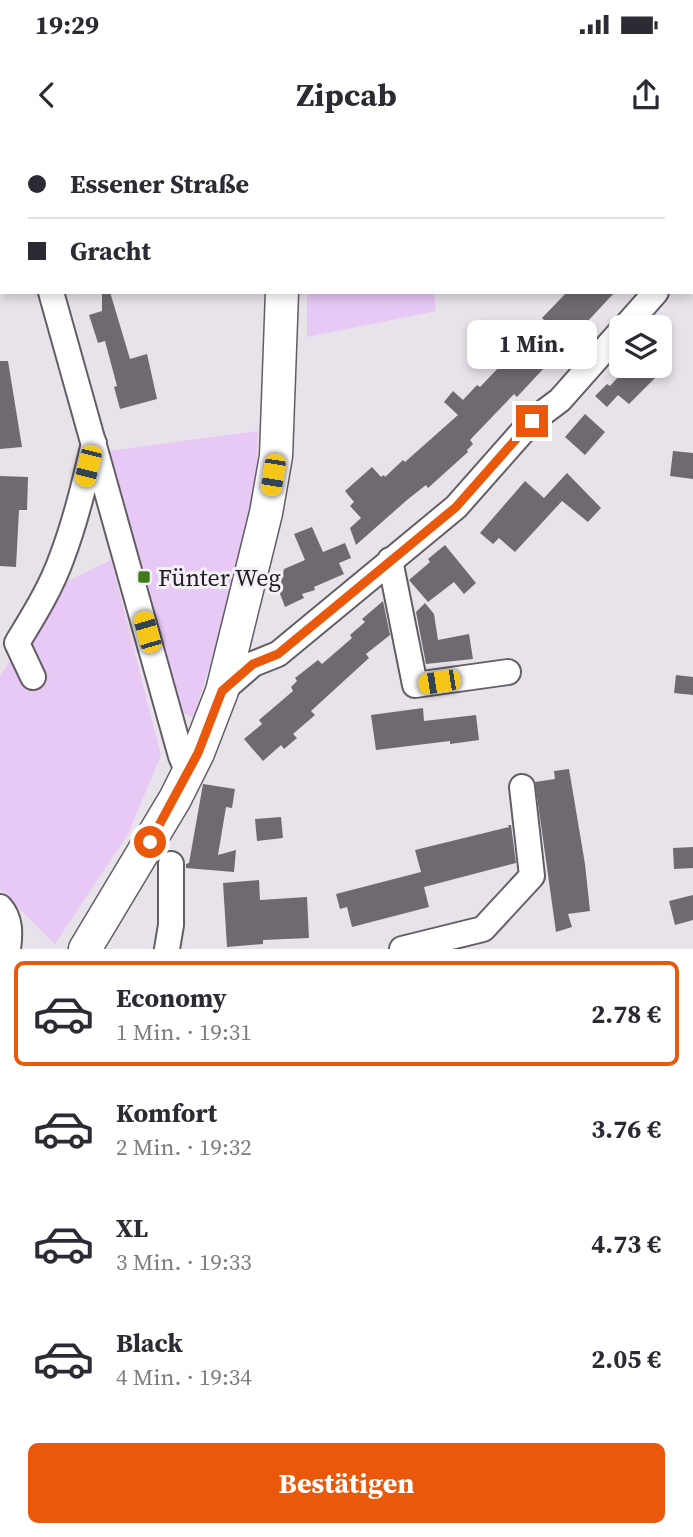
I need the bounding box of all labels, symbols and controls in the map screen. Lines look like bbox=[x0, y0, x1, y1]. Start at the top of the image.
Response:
text: 19:29 bbox=[35, 7, 99, 43]
text: Zipcab bbox=[296, 73, 397, 117]
icon: back bbox=[28, 76, 66, 114]
icon: share bbox=[627, 76, 665, 114]
text: Essener Straße bbox=[70, 166, 249, 202]
text: Gracht bbox=[70, 233, 151, 269]
map controls bbox=[609, 315, 672, 378]
button: layers bbox=[609, 315, 672, 378]
callout: 1 Min. bbox=[467, 320, 597, 369]
text: 1 Min. bbox=[499, 328, 565, 360]
route end bbox=[516, 405, 548, 437]
car bbox=[73, 443, 104, 489]
car bbox=[260, 453, 287, 497]
place label: Fünter Weg bbox=[158, 561, 281, 594]
marker: Fünter Weg bbox=[136, 569, 152, 585]
car bbox=[132, 609, 163, 655]
car bbox=[417, 668, 462, 696]
route start bbox=[134, 826, 166, 858]
text: Economy bbox=[116, 980, 227, 1016]
icon: car bbox=[32, 982, 95, 1045]
text: 2.78 € bbox=[591, 996, 661, 1032]
text: 1 Min. · 19:31 bbox=[116, 1016, 252, 1048]
text: Komfort bbox=[116, 1095, 217, 1131]
icon: car bbox=[32, 1097, 95, 1160]
text: 3.76 € bbox=[591, 1111, 661, 1147]
text: 2 Min. · 19:32 bbox=[116, 1131, 252, 1163]
text: XL bbox=[116, 1210, 148, 1246]
icon: car bbox=[32, 1212, 95, 1275]
text: 4.73 € bbox=[591, 1226, 661, 1262]
text: 3 Min. · 19:33 bbox=[116, 1246, 252, 1278]
text: Black bbox=[116, 1325, 183, 1361]
icon: car bbox=[32, 1327, 95, 1390]
text: 2.05 € bbox=[591, 1341, 661, 1377]
text: 4 Min. · 19:34 bbox=[116, 1361, 252, 1393]
button: Bestätigen bbox=[28, 1443, 665, 1523]

